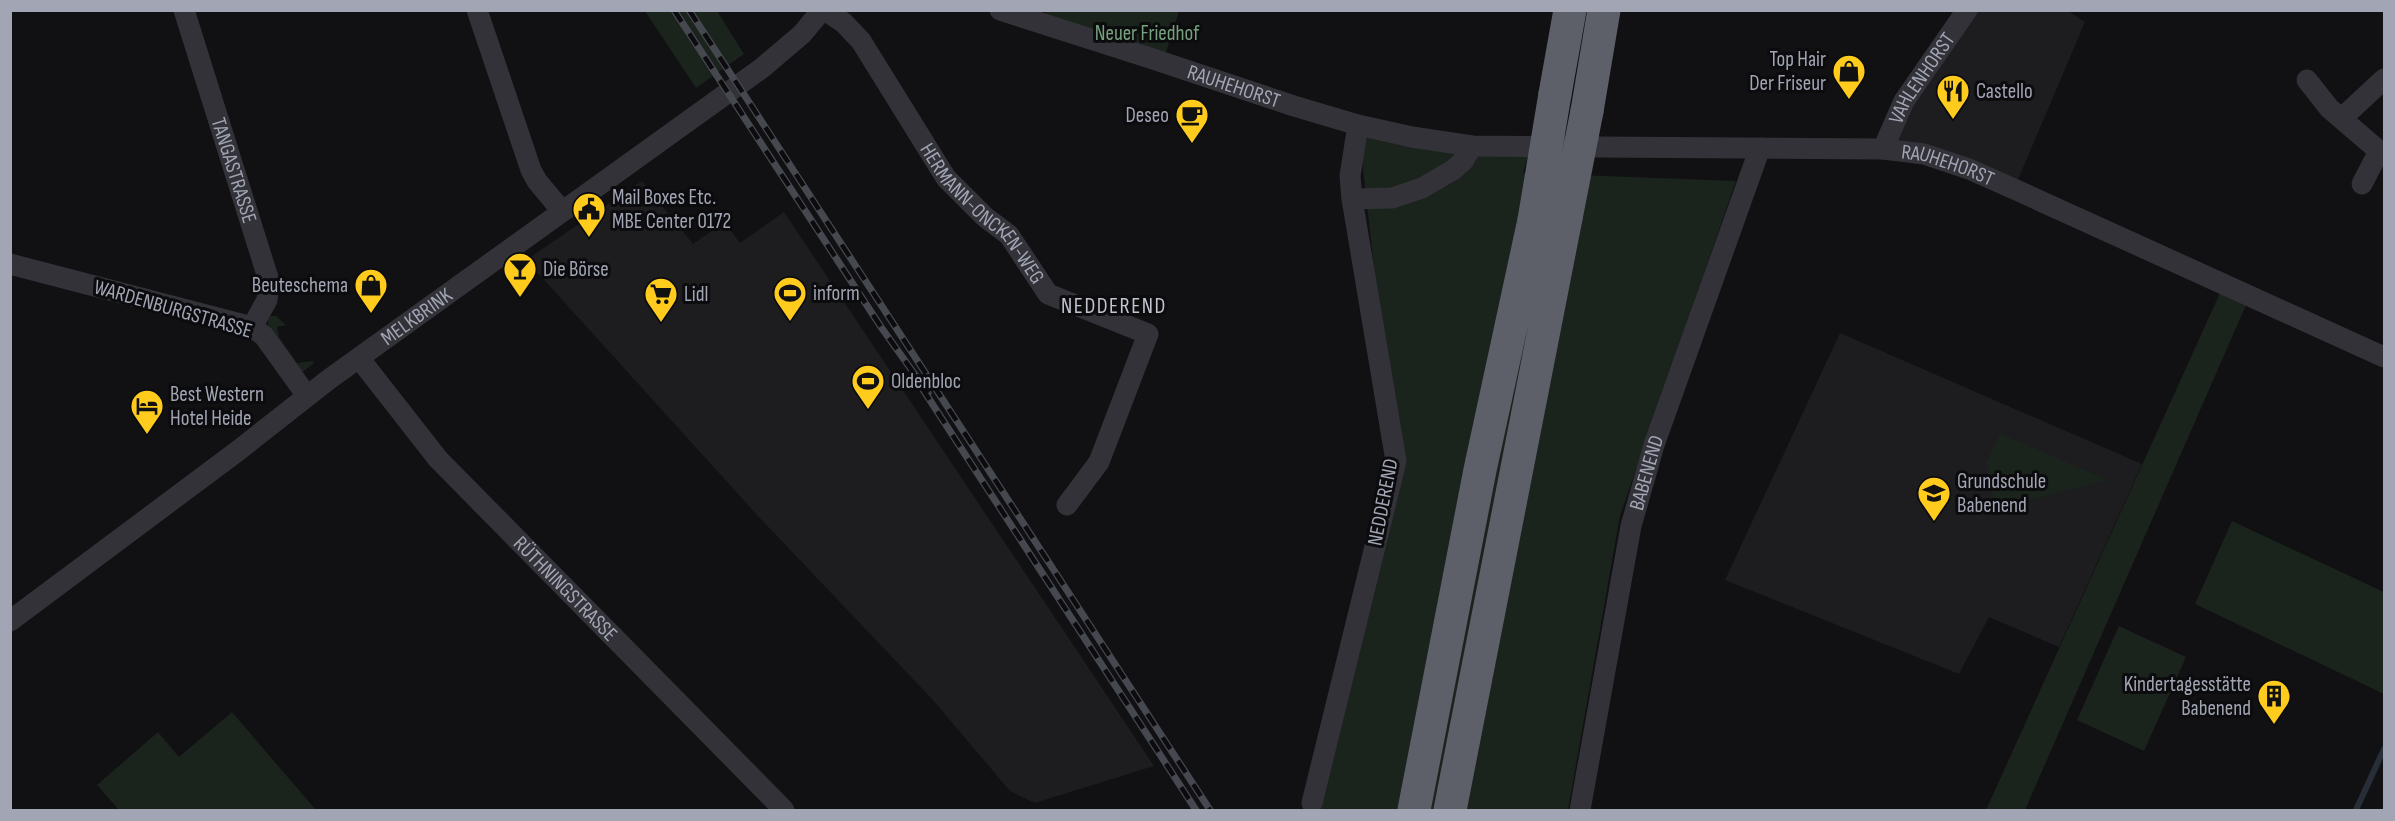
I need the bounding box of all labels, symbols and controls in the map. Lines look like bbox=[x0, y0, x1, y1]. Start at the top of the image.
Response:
park label: Neuer Friedhof bbox=[1095, 21, 1200, 46]
street label: VAHLENHORST bbox=[1883, 27, 1960, 127]
place label: Top Hair Der Friseur bbox=[1749, 47, 1826, 96]
shop icon: Top Hair Der Friseur bbox=[1831, 53, 1867, 100]
street label: RAUHEHORST bbox=[1184, 59, 1284, 113]
restaurant icon: Castello bbox=[1935, 73, 1971, 120]
place label: Castello bbox=[1976, 79, 2033, 104]
cafe icon: Deseo bbox=[1174, 97, 1210, 144]
place label: Deseo bbox=[1126, 103, 1169, 128]
street label: TANGASTRASSE bbox=[206, 114, 263, 226]
street label: HERMANN-ONCKEN-WEG bbox=[915, 138, 1050, 288]
street label: RAUHEHORST bbox=[1900, 139, 1999, 191]
place label: Mail Boxes Etc. MBE Center 0172 bbox=[612, 185, 731, 234]
public building icon: Mail Boxes Etc. MBE Center 0172 bbox=[571, 191, 607, 238]
bar icon: Die Börse bbox=[502, 251, 538, 298]
place label: Die Börse bbox=[543, 257, 609, 282]
shop icon: Beuteschema bbox=[353, 267, 389, 314]
place label: Beuteschema bbox=[252, 273, 348, 298]
street label: WARDENBURGSTRASSE bbox=[91, 274, 255, 344]
sports icon: inform bbox=[772, 275, 808, 322]
supermarket icon: Lidl bbox=[643, 276, 679, 323]
place label: inform bbox=[813, 281, 860, 306]
street label: MELKBRINK bbox=[376, 282, 457, 350]
place label: Lidl bbox=[684, 282, 708, 307]
district label: NEDDEREND bbox=[1061, 293, 1167, 320]
sports icon: Oldenbloc bbox=[850, 363, 886, 410]
place label: Oldenbloc bbox=[891, 369, 961, 394]
place label: Best Western Hotel Heide bbox=[170, 382, 264, 431]
hotel icon: Best Western Hotel Heide bbox=[129, 388, 165, 435]
street label: BABENEND bbox=[1624, 432, 1669, 513]
street label: NEDDEREND bbox=[1362, 456, 1404, 548]
place label: Grundschule Babenend bbox=[1957, 469, 2046, 518]
school or university icon: Grundschule Babenend bbox=[1916, 475, 1952, 522]
street label: RÜTHNINGSTRASSE bbox=[508, 531, 623, 646]
place label: Kindertagesstätte Babenend bbox=[2124, 672, 2251, 721]
building icon: Kindertagesstätte Babenend bbox=[2256, 678, 2292, 725]

